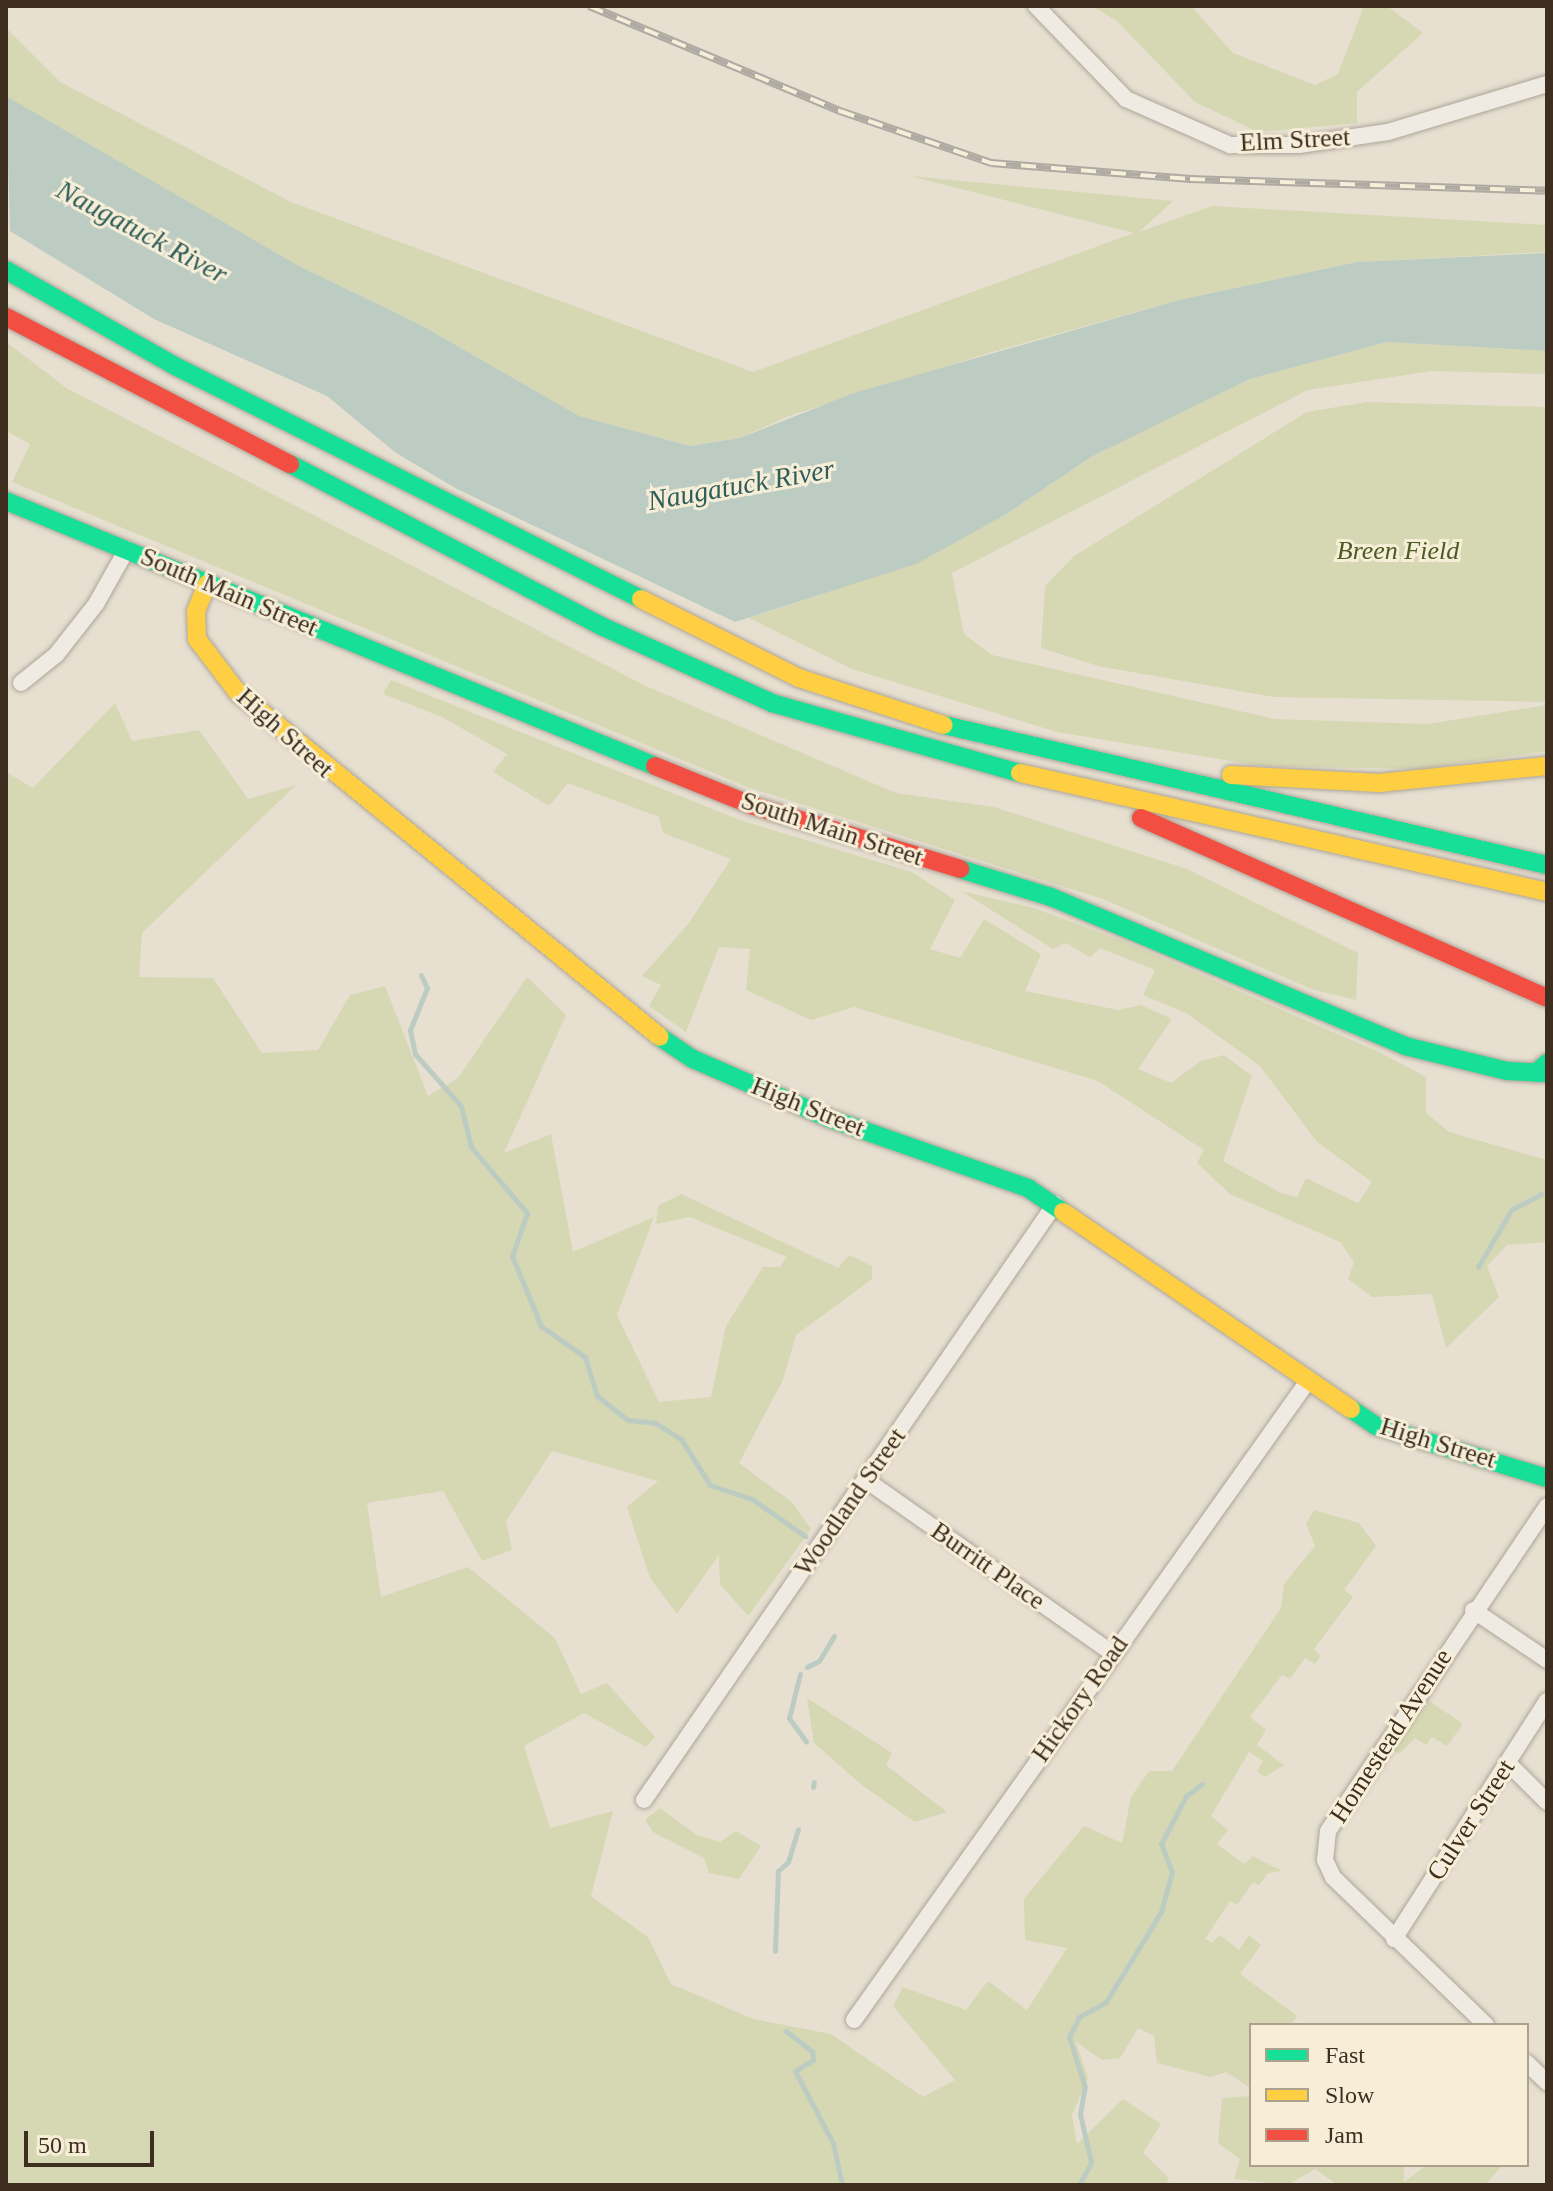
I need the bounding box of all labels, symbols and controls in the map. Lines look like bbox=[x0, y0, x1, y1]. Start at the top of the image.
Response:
street label: Elm Street bbox=[1239, 122, 1351, 158]
water label: Naugatuck River bbox=[51, 173, 233, 291]
water label: Naugatuck River bbox=[645, 452, 837, 518]
park label: Breen Field bbox=[1337, 535, 1459, 567]
street label: South Main Street bbox=[136, 541, 322, 643]
street label: High Street bbox=[230, 682, 340, 784]
street label: South Main Street bbox=[737, 785, 927, 873]
street label: High Street bbox=[747, 1070, 869, 1144]
street label: High Street bbox=[1376, 1411, 1500, 1475]
street label: Woodland Street bbox=[788, 1422, 912, 1582]
street label: Burritt Place bbox=[925, 1515, 1051, 1617]
street label: Hickory Road bbox=[1025, 1630, 1135, 1768]
street label: Homestead Avenue bbox=[1323, 1643, 1459, 1829]
street label: Culver Street bbox=[1420, 1754, 1522, 1886]
legend bbox=[1249, 2023, 1529, 2167]
text: Fast bbox=[1325, 2042, 1365, 2068]
text: Slow bbox=[1325, 2082, 1374, 2108]
scale bar bbox=[28, 2115, 158, 2165]
text: Jam bbox=[1325, 2122, 1364, 2148]
text: 50 m bbox=[38, 2132, 87, 2158]

